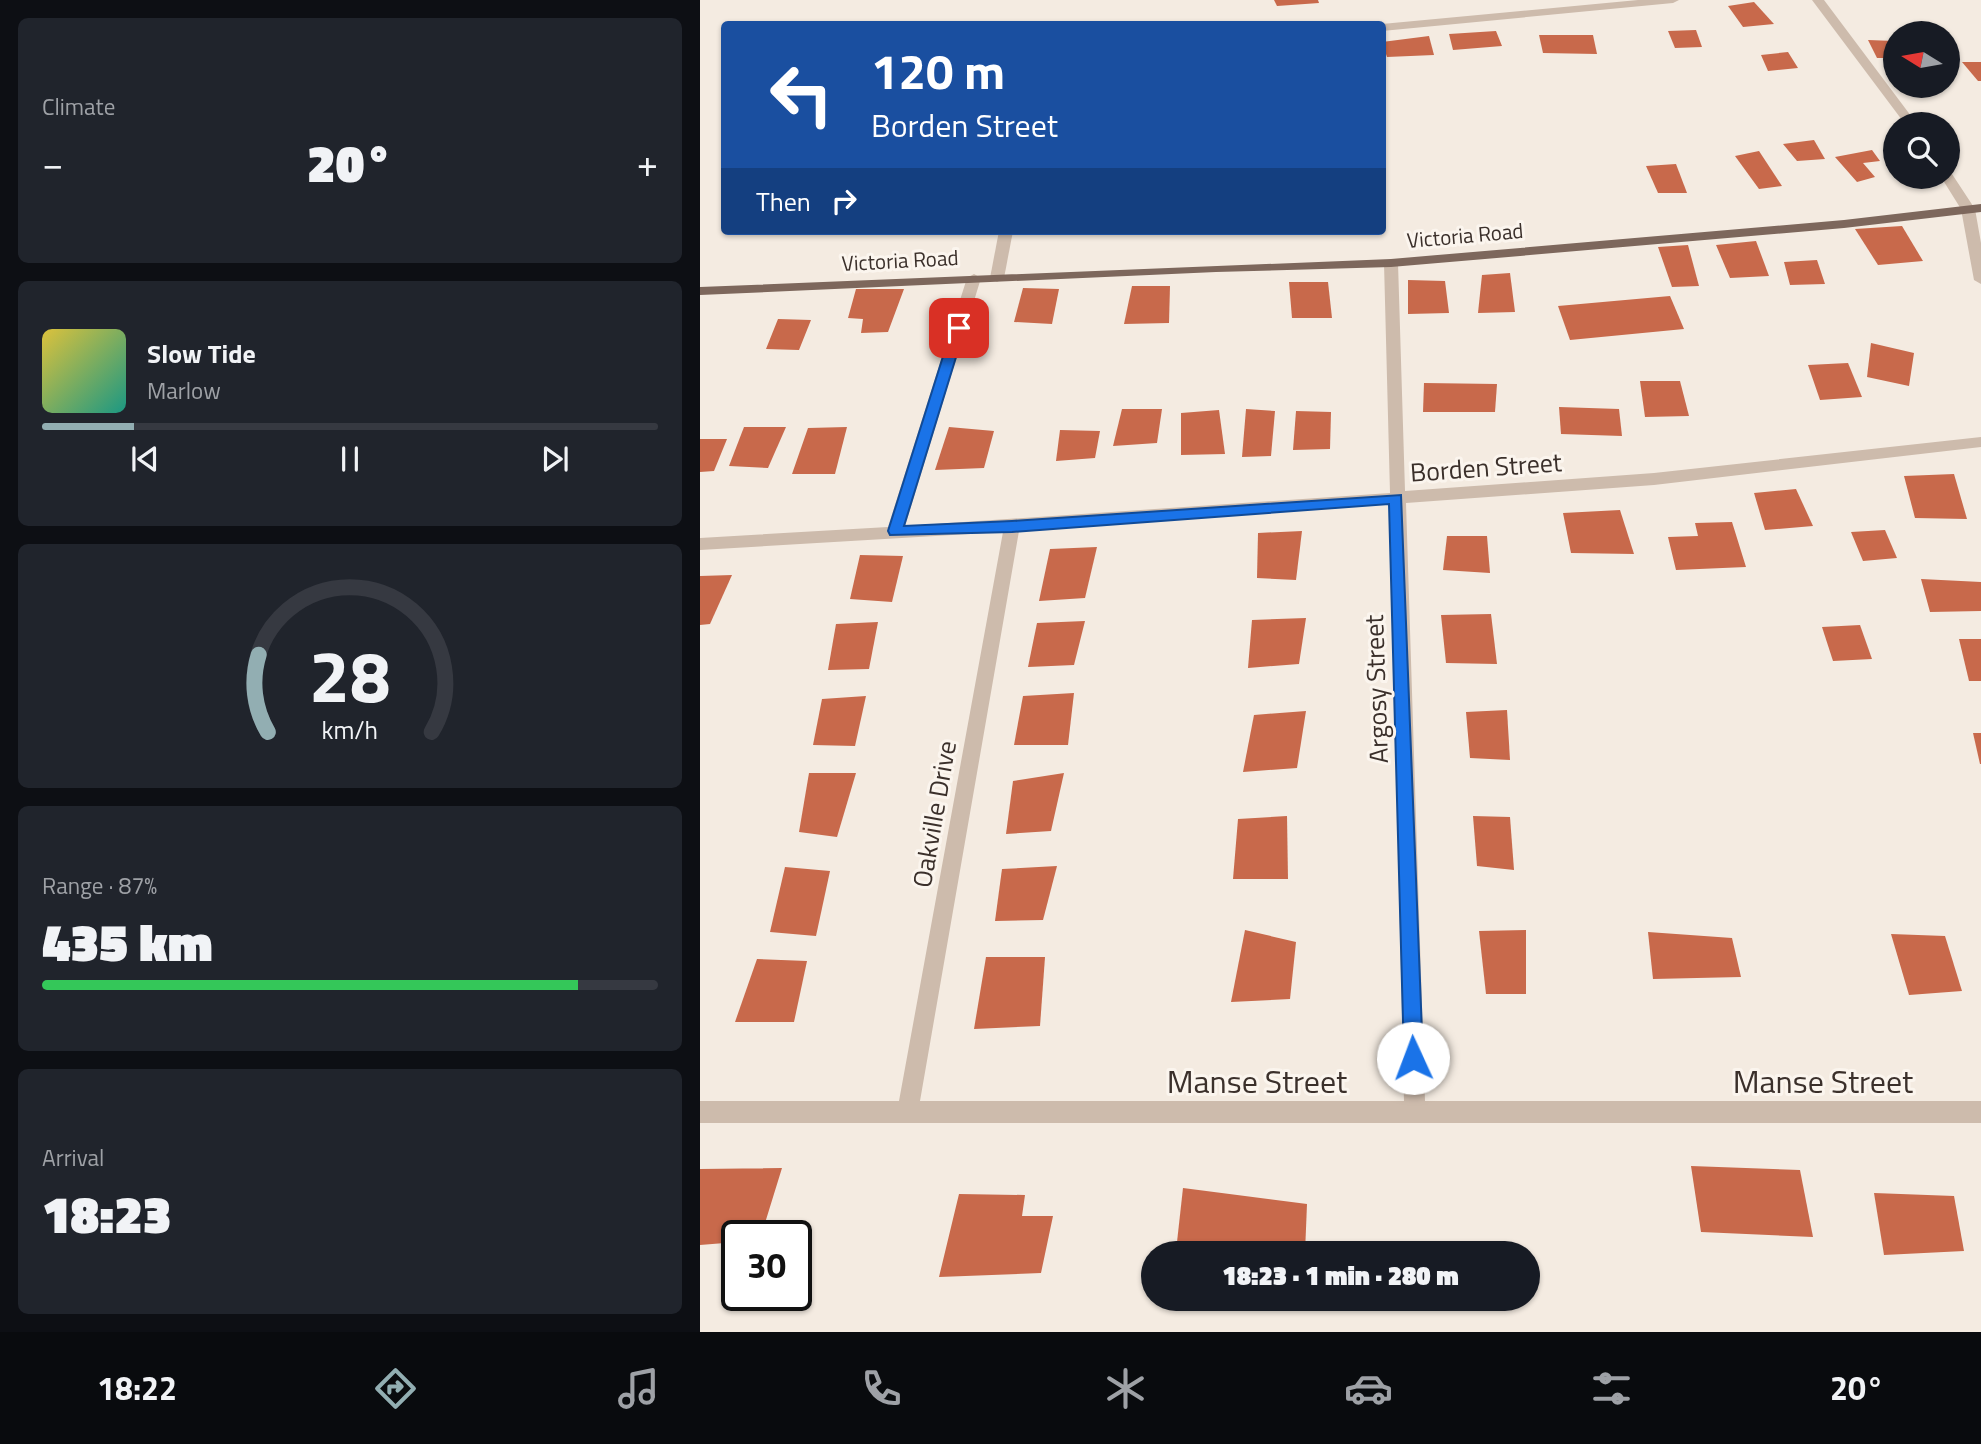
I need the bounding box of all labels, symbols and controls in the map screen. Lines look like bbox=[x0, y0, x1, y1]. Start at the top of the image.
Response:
north arrow bbox=[1883, 21, 1960, 98]
map controls bbox=[1883, 21, 1960, 189]
text: 120 m bbox=[871, 33, 1005, 108]
icon: left bbox=[756, 49, 847, 140]
text: Climate bbox=[42, 89, 115, 124]
text: Borden Street bbox=[871, 101, 1058, 149]
button: search bbox=[1883, 112, 1960, 189]
text: 20° bbox=[307, 123, 393, 202]
text: − bbox=[42, 134, 63, 192]
text: + bbox=[637, 134, 658, 192]
text: Then bbox=[756, 182, 811, 221]
icon: right bbox=[825, 182, 863, 220]
street label: Victoria Road bbox=[1405, 214, 1525, 256]
street label: Victoria Road bbox=[841, 241, 959, 279]
pin bbox=[929, 298, 989, 358]
icon: arrive bbox=[940, 309, 978, 347]
text: Slow Tide bbox=[147, 334, 256, 373]
text: Marlow bbox=[147, 373, 221, 408]
icon: previous bbox=[126, 440, 164, 478]
icon: pause bbox=[331, 440, 369, 478]
icon: next bbox=[536, 440, 574, 478]
street label: Borden Street bbox=[1409, 442, 1563, 492]
street label: Argosy Street bbox=[1354, 614, 1398, 764]
text: 28 bbox=[309, 620, 391, 730]
text: km/h bbox=[322, 711, 378, 749]
street label: Oakville Drive bbox=[902, 737, 966, 891]
text: Range · 87% bbox=[42, 868, 157, 903]
text: 435 km bbox=[42, 902, 213, 981]
position arrow bbox=[1376, 1021, 1450, 1095]
street label: Manse Street bbox=[1167, 1057, 1347, 1105]
street label: Manse Street bbox=[1733, 1057, 1913, 1105]
text: Arrival bbox=[42, 1140, 104, 1175]
text: 18:23 bbox=[42, 1174, 171, 1253]
speed limit sign: 30 bbox=[721, 1220, 812, 1311]
text: 18:23 · 1 min · 280 m bbox=[1222, 1256, 1459, 1295]
text: 18:22 bbox=[97, 1364, 177, 1412]
icon: directions bbox=[371, 1364, 420, 1413]
icon: music bbox=[614, 1364, 663, 1413]
icon: phone bbox=[857, 1364, 906, 1413]
icon: climate bbox=[1101, 1364, 1150, 1413]
icon: car bbox=[1344, 1364, 1393, 1413]
icon: filters bbox=[1587, 1364, 1636, 1413]
text: 20° bbox=[1830, 1364, 1884, 1412]

